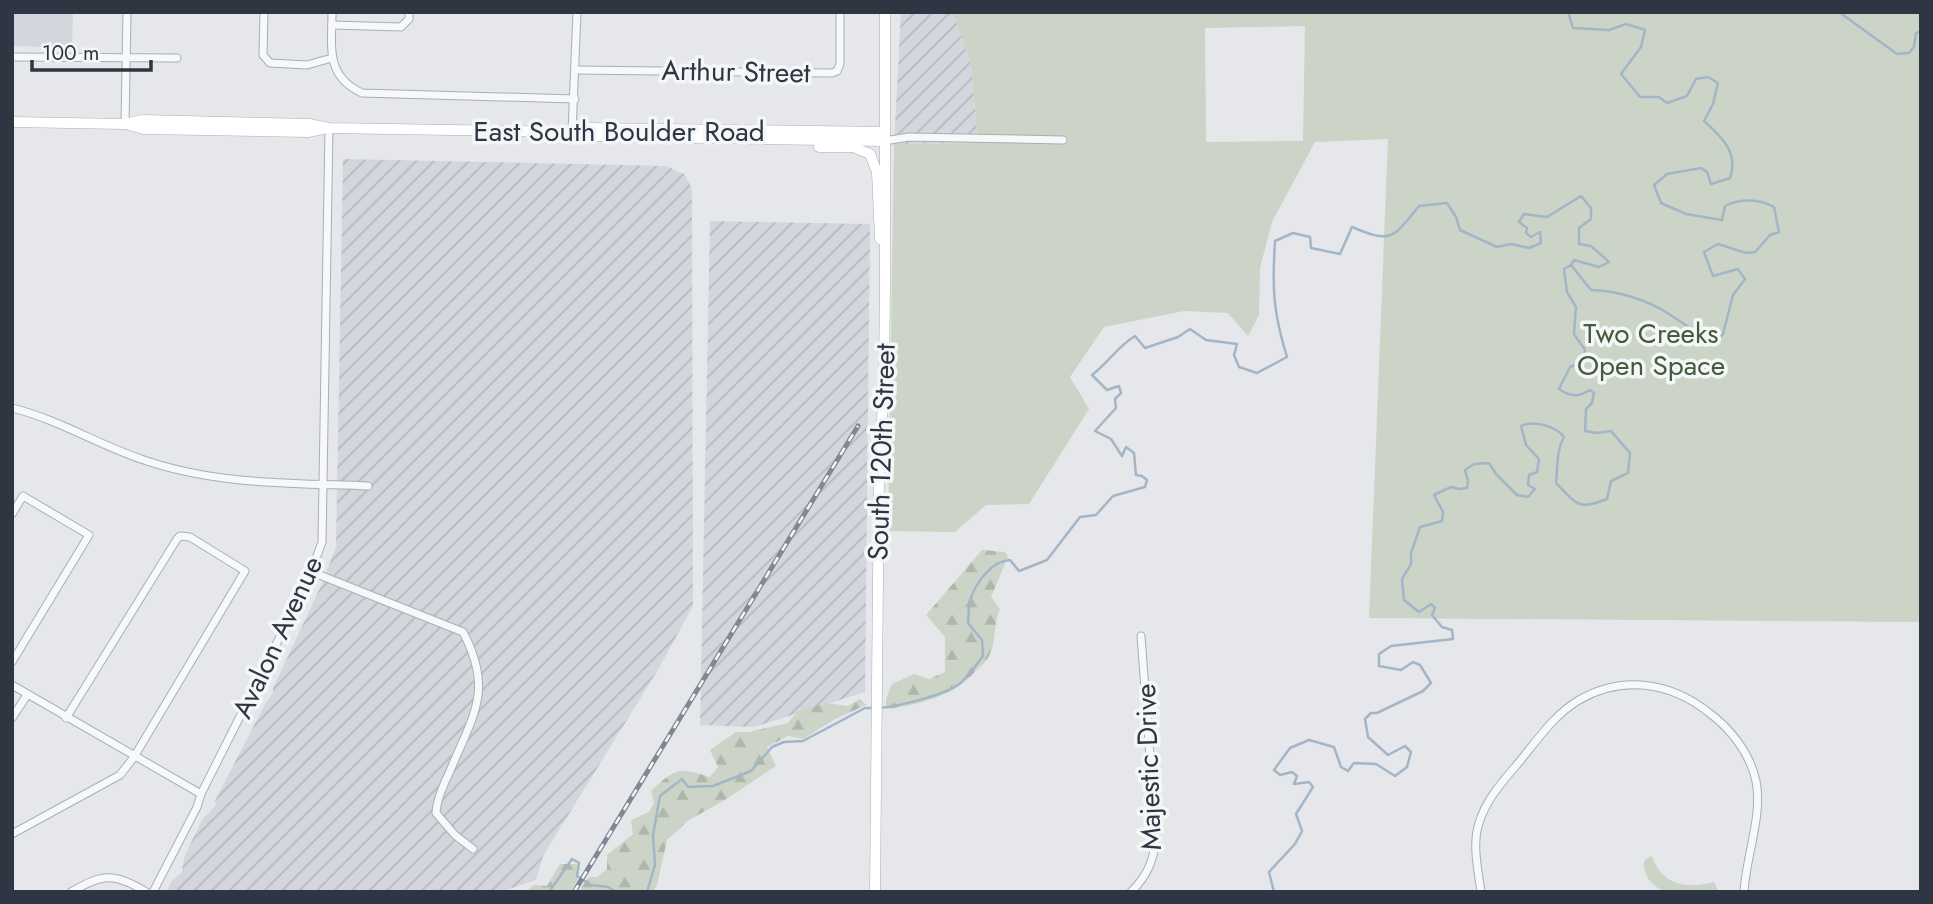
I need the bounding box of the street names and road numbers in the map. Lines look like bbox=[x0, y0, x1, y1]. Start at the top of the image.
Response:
street label: Arthur Street bbox=[661, 50, 811, 93]
street label: East South Boulder Road bbox=[473, 111, 765, 152]
street label: South 120th Street bbox=[857, 343, 906, 561]
street label: Avalon Avenue bbox=[222, 549, 333, 725]
street label: Majestic Drive bbox=[1125, 683, 1172, 851]

